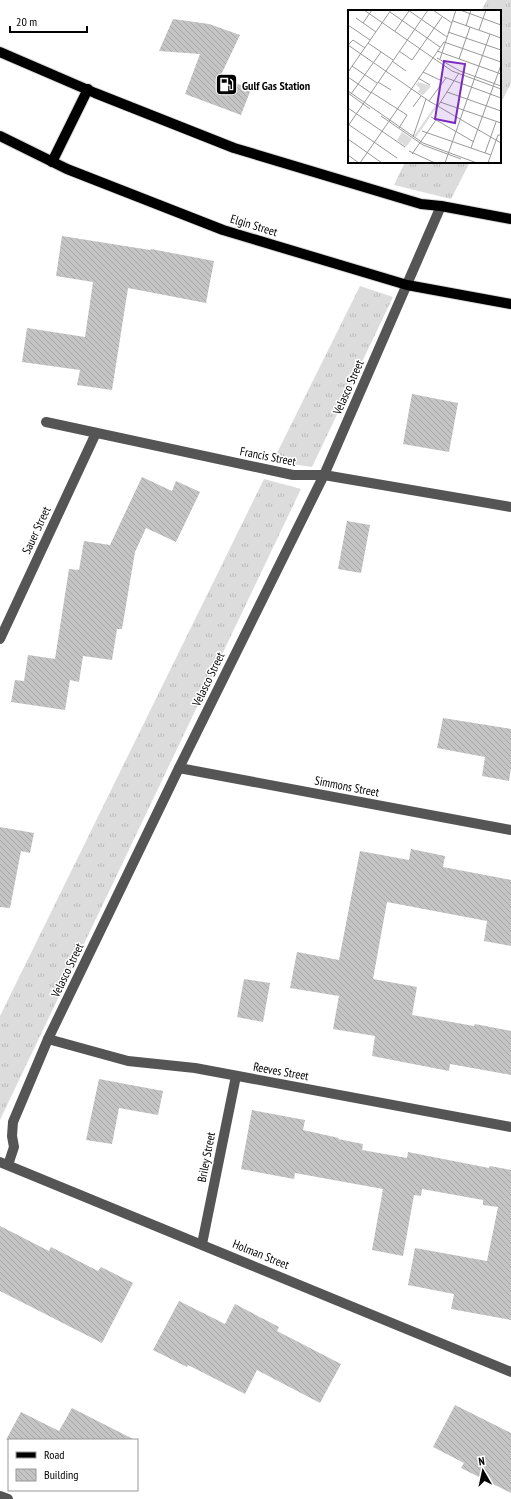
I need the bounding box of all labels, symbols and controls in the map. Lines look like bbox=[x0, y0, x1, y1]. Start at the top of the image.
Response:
scale bar bbox=[10, 8, 87, 34]
inset map bbox=[348, 10, 501, 163]
text: 20 m bbox=[16, 14, 37, 29]
fuel station icon: Gulf Gas Station bbox=[213, 72, 239, 98]
place label: Gulf Gas Station bbox=[242, 78, 310, 93]
street label: Elgin Street bbox=[229, 211, 280, 239]
street label: Velasco Street bbox=[329, 357, 367, 418]
street label: Francis Street bbox=[239, 443, 298, 469]
street label: Sauer Street bbox=[18, 503, 54, 556]
street label: Velasco Street bbox=[188, 649, 228, 709]
street label: Simmons Street bbox=[314, 772, 381, 800]
street label: Velasco Street bbox=[47, 940, 87, 1000]
street label: Reeves Street bbox=[252, 1059, 311, 1083]
street label: Briley Street bbox=[194, 1130, 218, 1183]
street label: Holman Street bbox=[231, 1236, 292, 1272]
legend bbox=[8, 1439, 138, 1491]
text: Road bbox=[44, 1447, 64, 1462]
north arrow bbox=[463, 1451, 503, 1491]
text: N bbox=[477, 1454, 486, 1469]
text: Building bbox=[44, 1467, 79, 1482]

